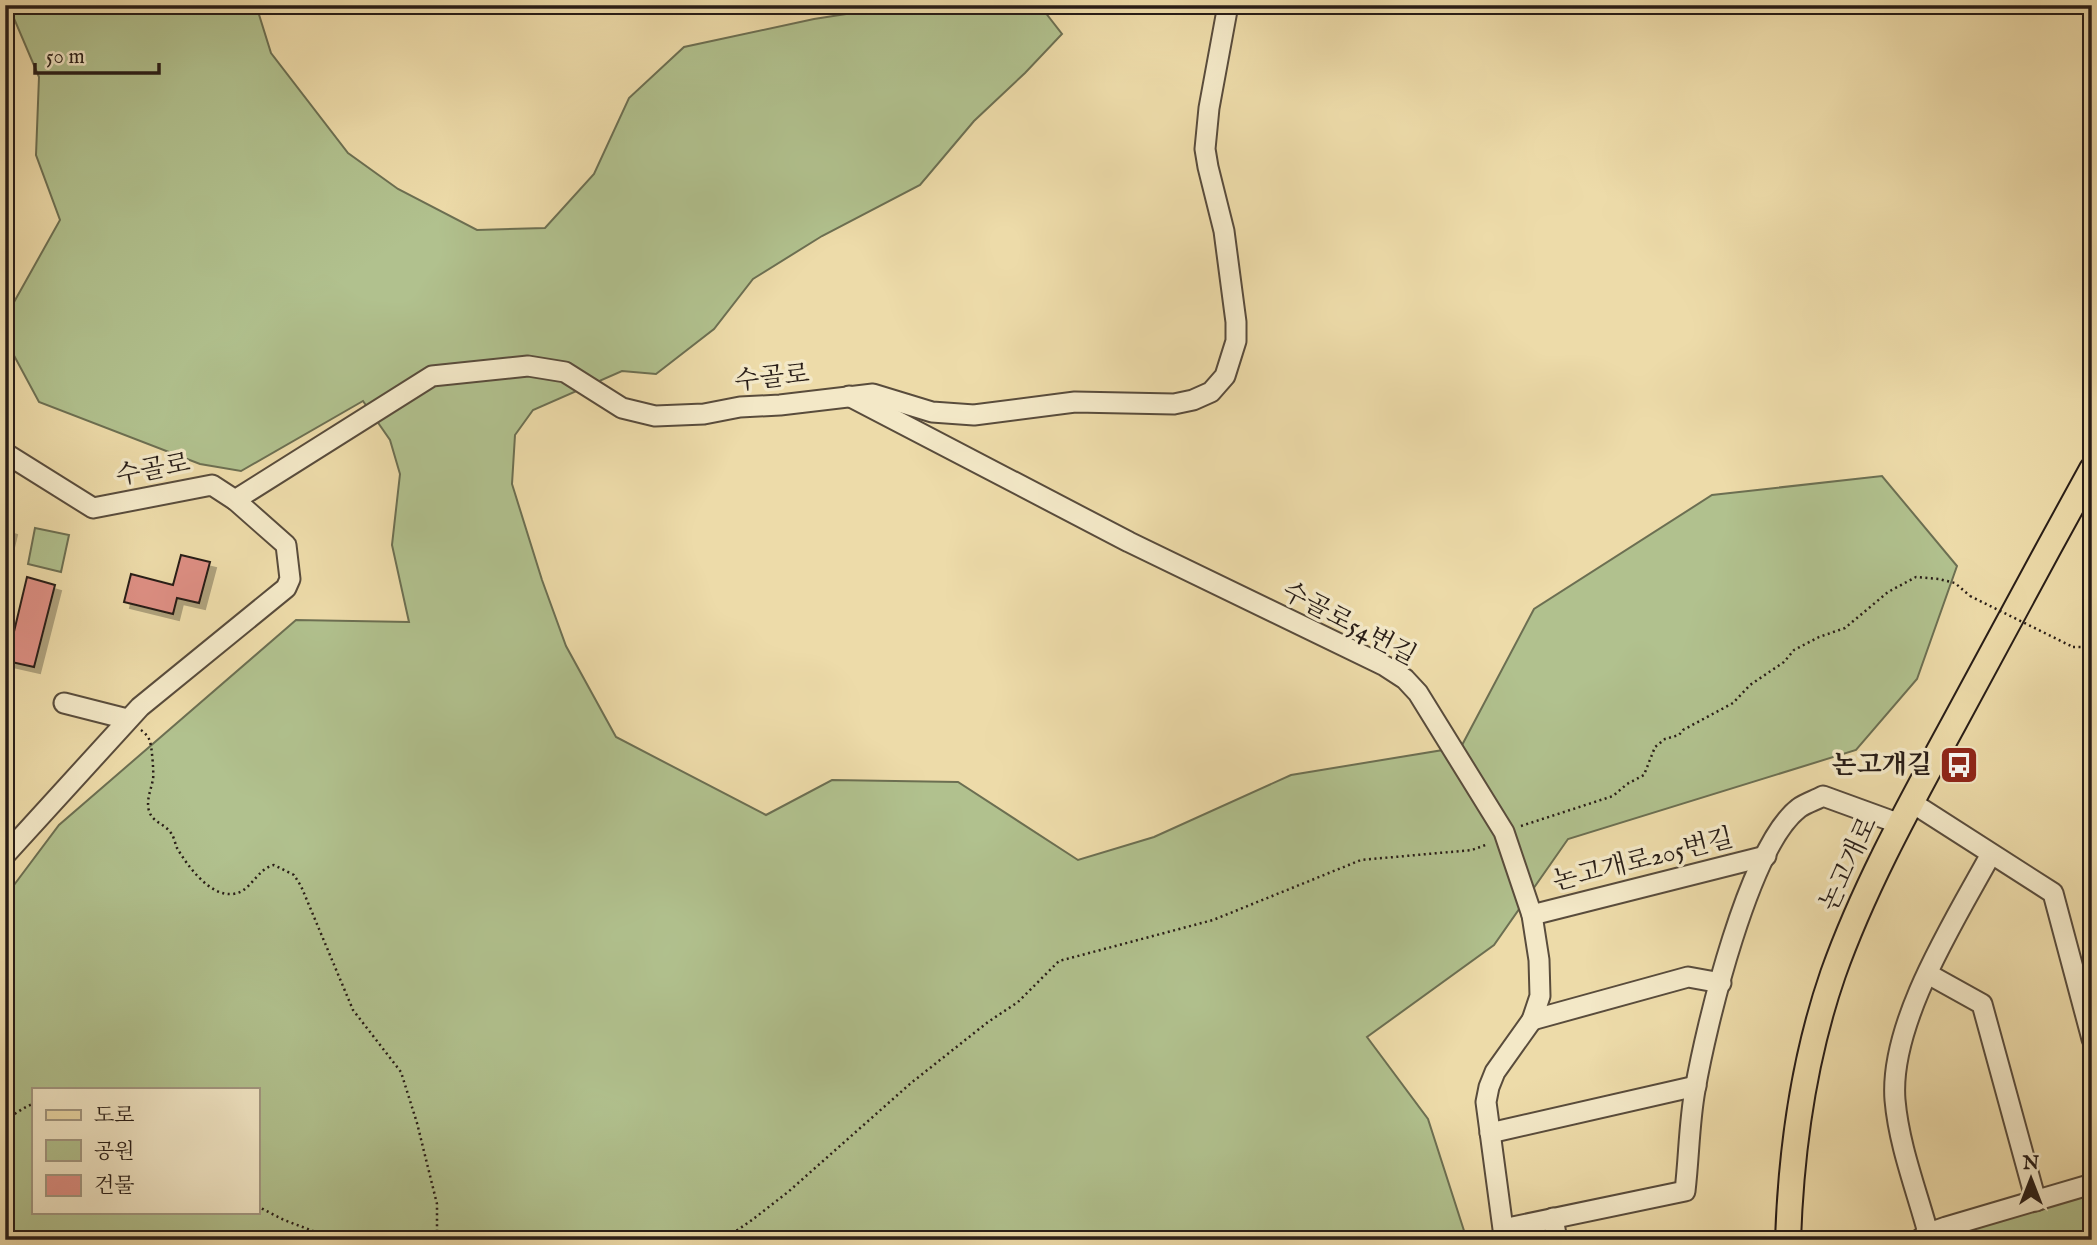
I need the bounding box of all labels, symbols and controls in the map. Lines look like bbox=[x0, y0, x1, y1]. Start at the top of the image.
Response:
scale bar bbox=[35, 32, 159, 76]
text: 50 m bbox=[46, 44, 85, 71]
street label: 수골로 bbox=[733, 358, 811, 398]
street label: 수골로 bbox=[113, 447, 193, 493]
street label: 수골로54번길 bbox=[1276, 575, 1422, 673]
bus stop icon: 논고개길 bbox=[1938, 744, 1980, 786]
place label: 논고개길 bbox=[1832, 749, 1932, 782]
street label: 논고개로 bbox=[1813, 811, 1885, 917]
street label: 논고개로205번길 bbox=[1549, 822, 1737, 898]
legend bbox=[32, 1088, 259, 1214]
text: 도로 bbox=[94, 1103, 135, 1130]
text: 공원 bbox=[94, 1139, 135, 1166]
north arrow bbox=[1996, 1144, 2066, 1214]
text: N bbox=[2022, 1152, 2040, 1176]
text: 건물 bbox=[94, 1173, 135, 1200]

